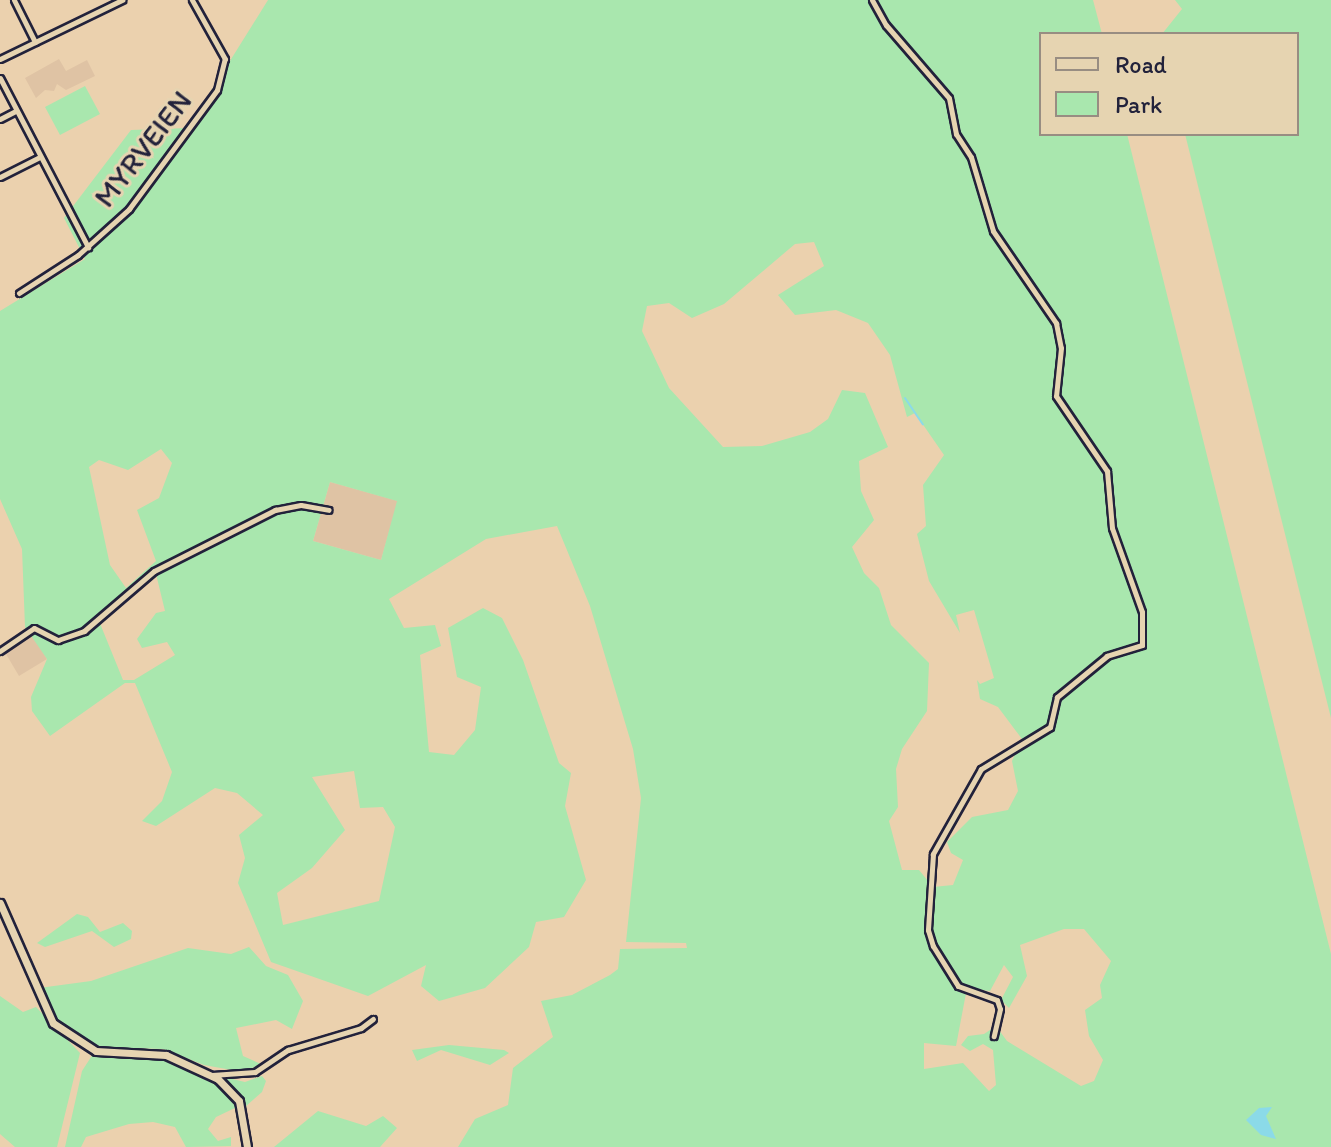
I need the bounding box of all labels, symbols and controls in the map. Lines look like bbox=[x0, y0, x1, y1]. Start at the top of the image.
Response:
legend bbox=[1039, 32, 1299, 136]
text: Road bbox=[1115, 50, 1167, 79]
street label: MYRVEIEN bbox=[86, 84, 200, 214]
text: Park bbox=[1115, 90, 1162, 119]

